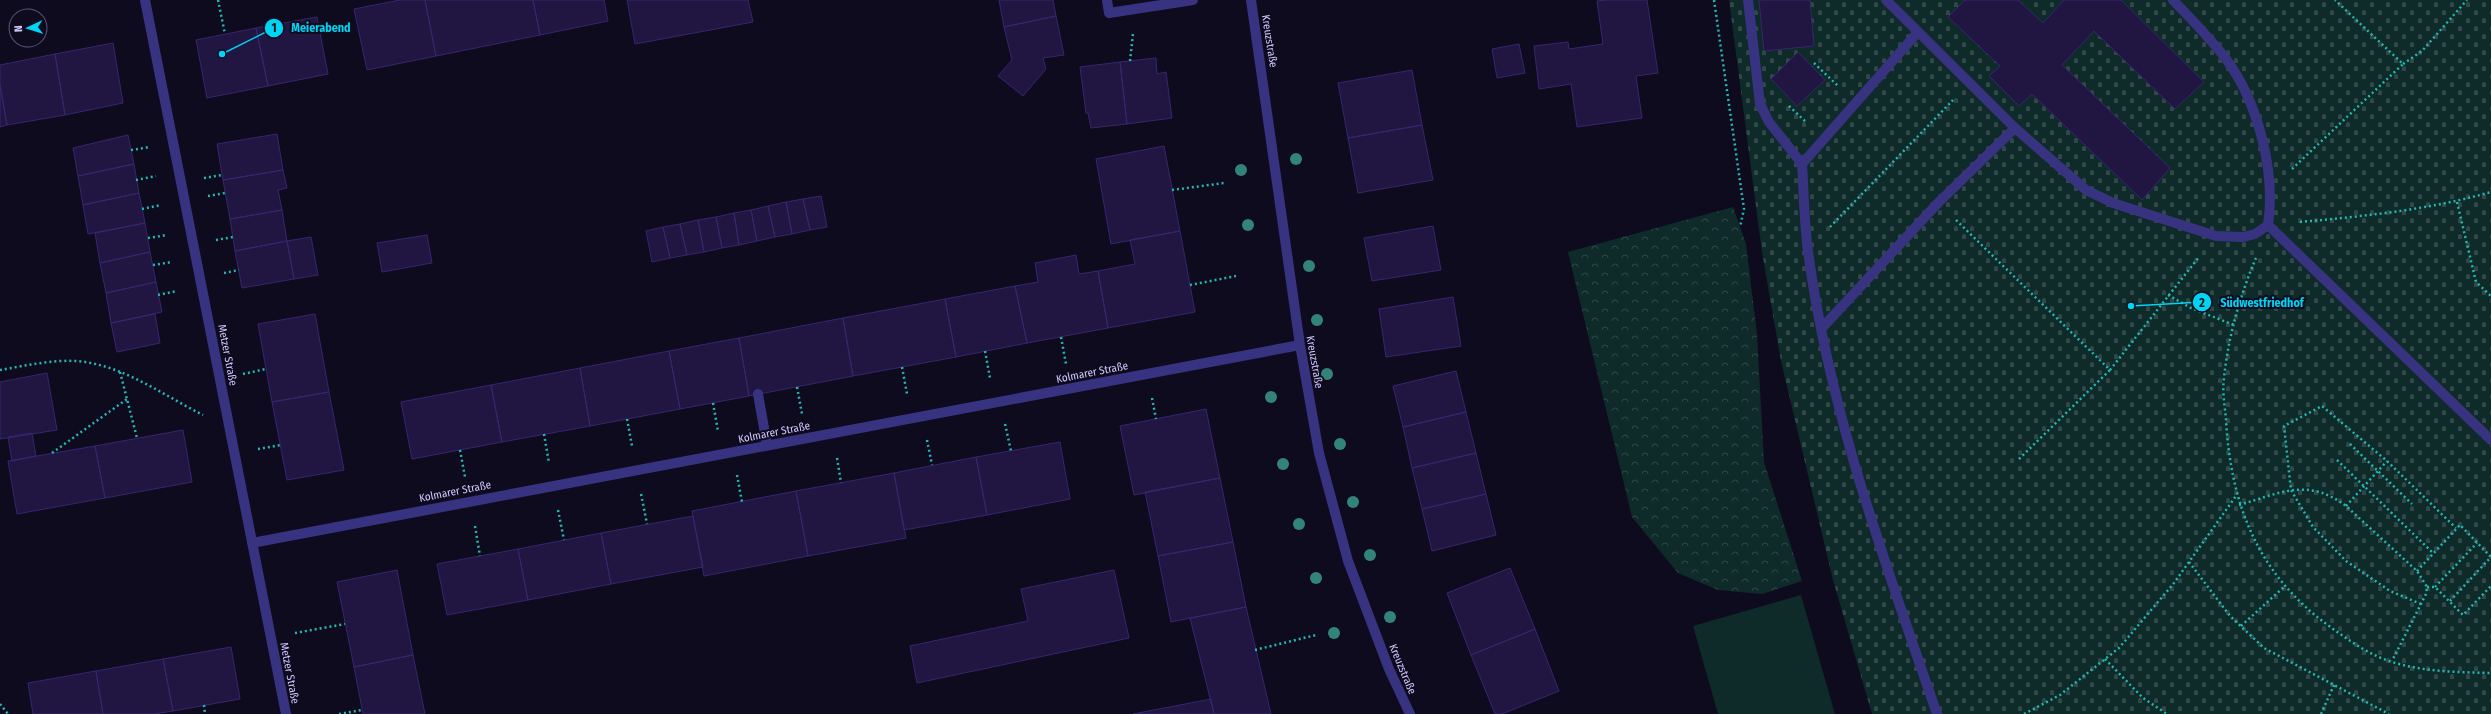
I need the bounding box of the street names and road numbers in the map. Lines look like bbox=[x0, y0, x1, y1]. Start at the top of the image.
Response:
street label: Kreuzstraße bbox=[1259, 14, 1280, 68]
street label: Metzer Straße bbox=[215, 323, 240, 387]
street label: Kreuzstraße bbox=[1303, 335, 1326, 389]
street label: Kolmarer Straße bbox=[1055, 359, 1129, 386]
street label: Kolmarer Straße bbox=[737, 419, 811, 446]
street label: Kolmarer Straße bbox=[418, 478, 492, 505]
street label: Metzer Straße bbox=[277, 641, 302, 705]
street label: Kreuzstraße bbox=[1386, 642, 1419, 696]

